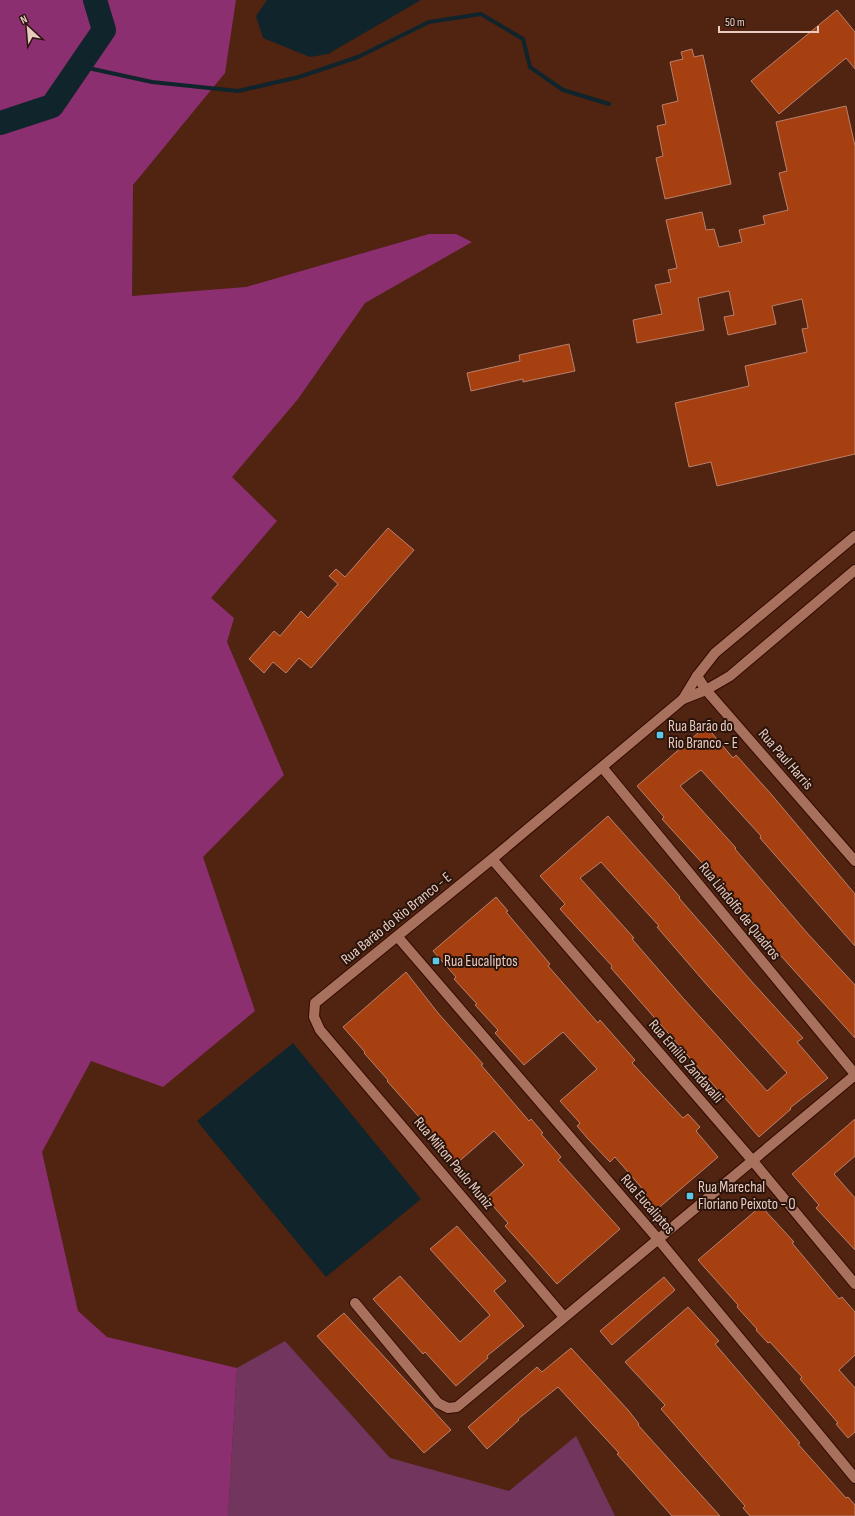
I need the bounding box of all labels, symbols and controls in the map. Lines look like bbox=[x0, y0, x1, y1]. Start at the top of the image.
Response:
north arrow bbox=[8, 8, 48, 48]
scale bar bbox=[719, 8, 818, 34]
text: N bbox=[18, 12, 29, 27]
text: 50 m bbox=[725, 15, 745, 30]
place label: Rua Barão do Rio Branco - E bbox=[668, 717, 738, 753]
street label: Rua Paul Harris bbox=[754, 725, 817, 794]
marker: Rua Barão do Rio Branco - E bbox=[655, 730, 665, 740]
street label: Rua Lindolfo de Quadros bbox=[694, 859, 785, 964]
street label: Rua Barão do Rio Branco - E bbox=[337, 868, 456, 969]
place label: Rua Eucaliptos bbox=[444, 952, 518, 971]
marker: Rua Eucaliptos bbox=[431, 956, 441, 966]
street label: Rua Emílio Zandavalli bbox=[644, 1016, 727, 1107]
street label: Rua Milton Paulo Muniz bbox=[409, 1113, 498, 1214]
street label: Rua Eucaliptos bbox=[616, 1170, 679, 1238]
place label: Rua Marechal Floriano Peixoto - O bbox=[698, 1178, 796, 1214]
marker: Rua Marechal Floriano Peixoto - O bbox=[685, 1191, 695, 1201]

